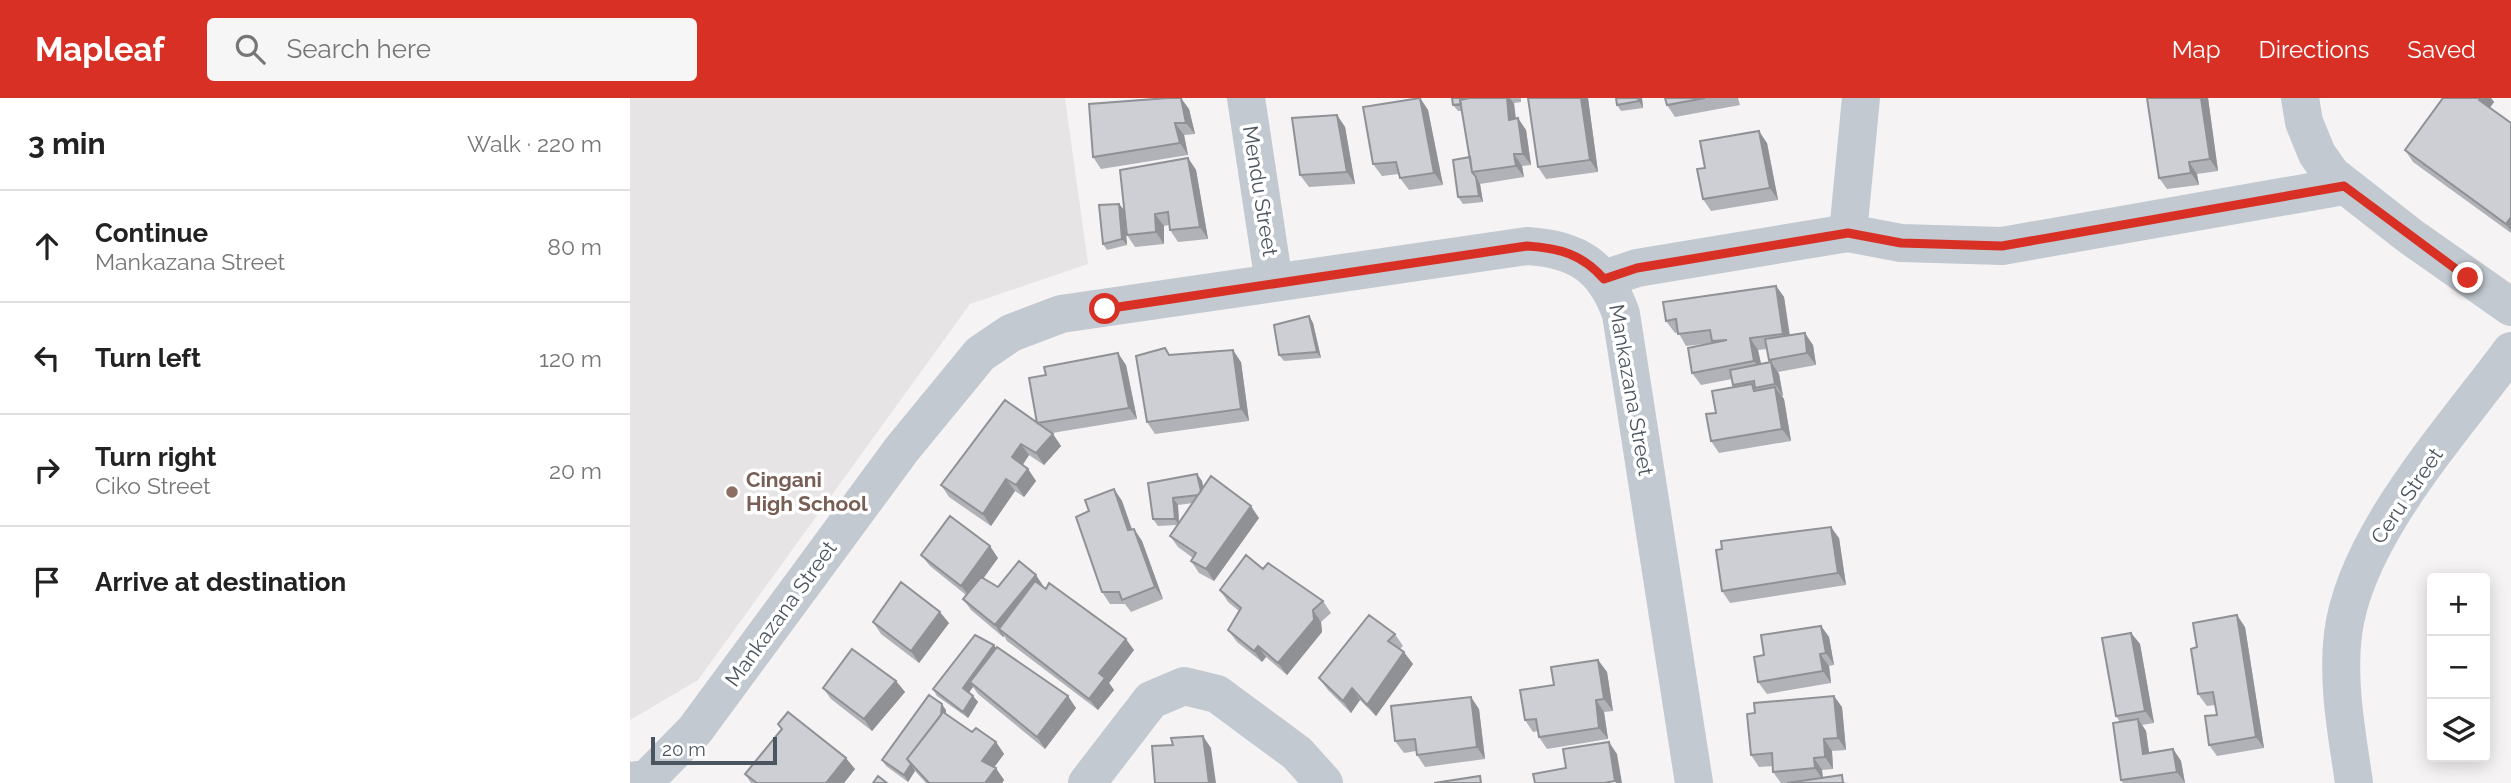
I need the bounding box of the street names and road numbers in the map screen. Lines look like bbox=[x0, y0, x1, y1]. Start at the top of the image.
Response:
street label: Mendu Street bbox=[1238, 124, 1283, 258]
street label: Mankazana Street bbox=[1604, 302, 1659, 478]
street label: Ceru Street bbox=[2365, 443, 2448, 548]
street label: Mankazana Street bbox=[719, 536, 842, 691]

